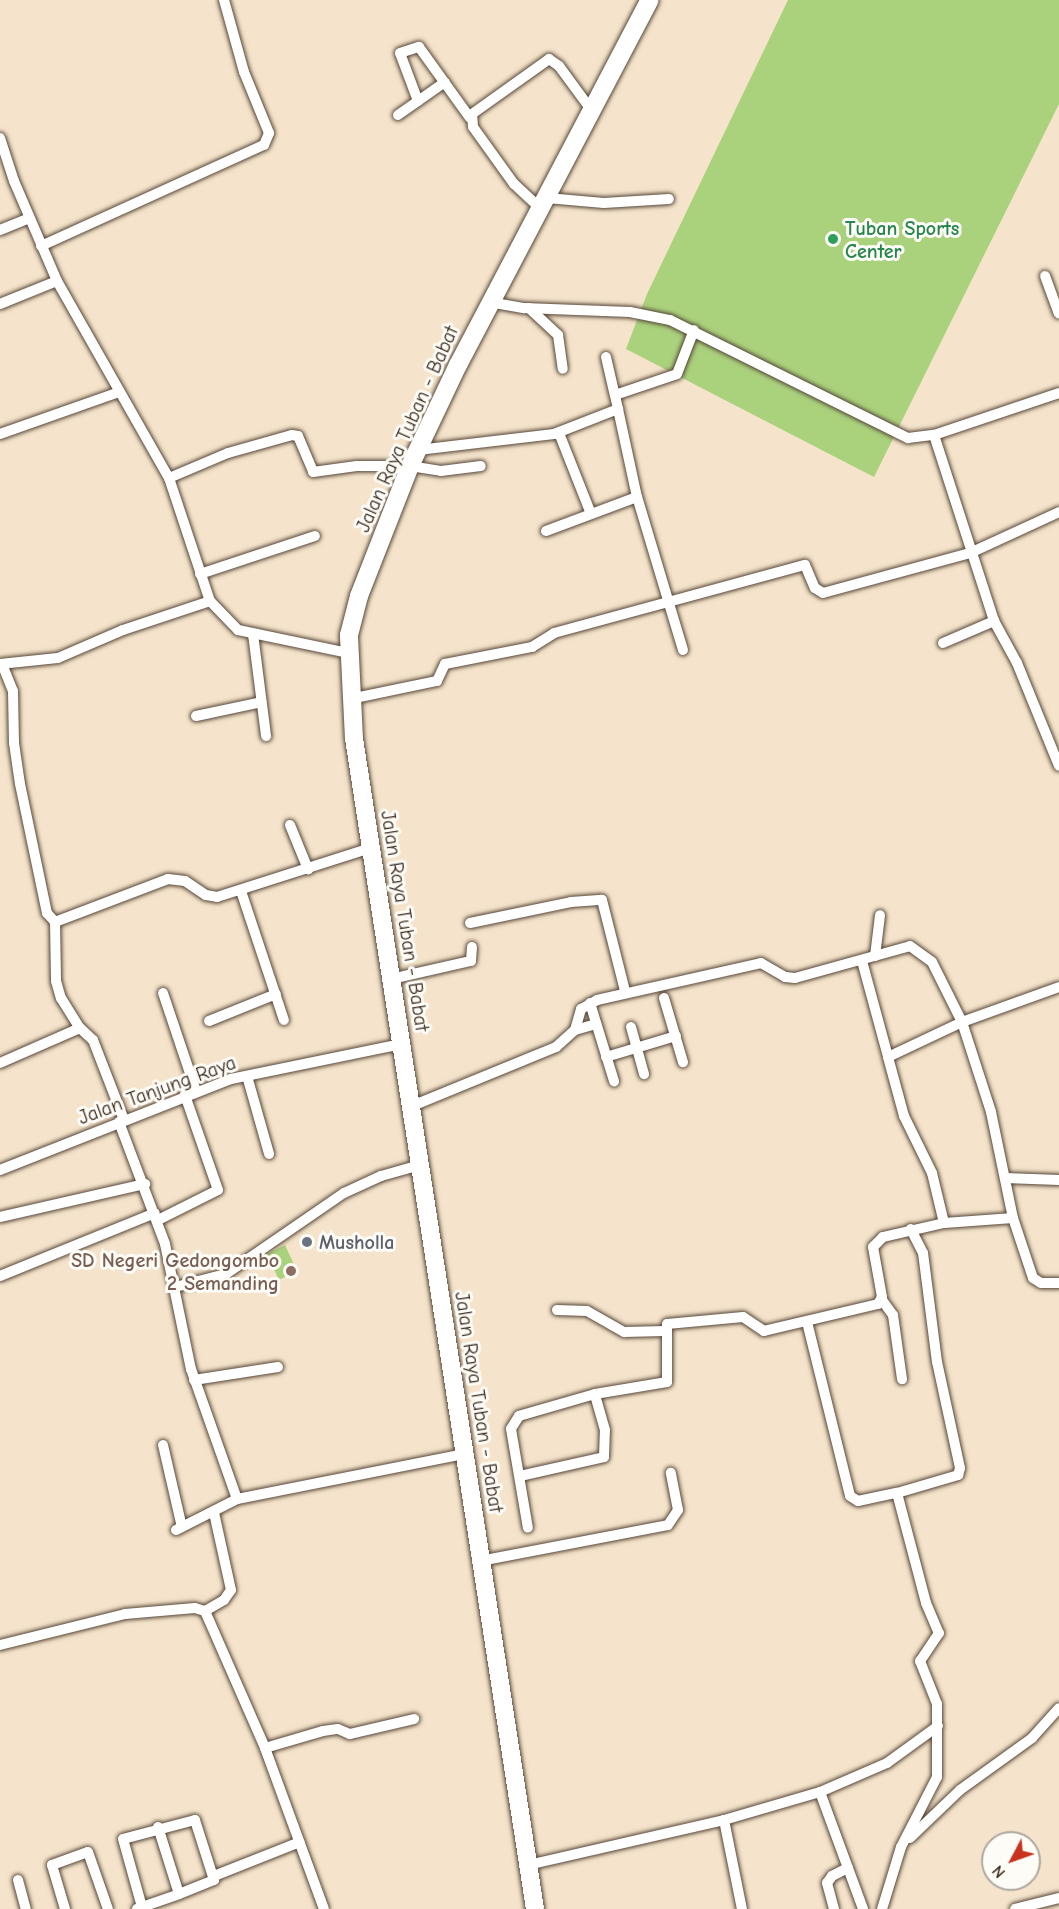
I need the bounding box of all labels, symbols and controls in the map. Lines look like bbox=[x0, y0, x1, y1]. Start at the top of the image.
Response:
place label: Tuban Sports Center bbox=[845, 216, 959, 263]
marker: Tuban Sports Center bbox=[826, 232, 840, 246]
street label: Jalan Raya Tuban - Babat bbox=[351, 322, 463, 536]
street label: Jalan Raya Tuban - Babat bbox=[376, 809, 434, 1033]
street label: Jalan Tanjung Raya bbox=[75, 1050, 239, 1130]
place label: Musholla bbox=[319, 1230, 394, 1254]
marker: Musholla bbox=[300, 1235, 314, 1249]
place label: SD Negeri Gedongombo 2 Semanding bbox=[71, 1248, 279, 1295]
marker: SD Negeri Gedongombo 2 Semanding bbox=[284, 1264, 298, 1278]
street label: Jalan Raya Tuban - Babat bbox=[450, 1290, 508, 1514]
north arrow bbox=[981, 1831, 1041, 1891]
text: N bbox=[989, 1862, 1009, 1881]

